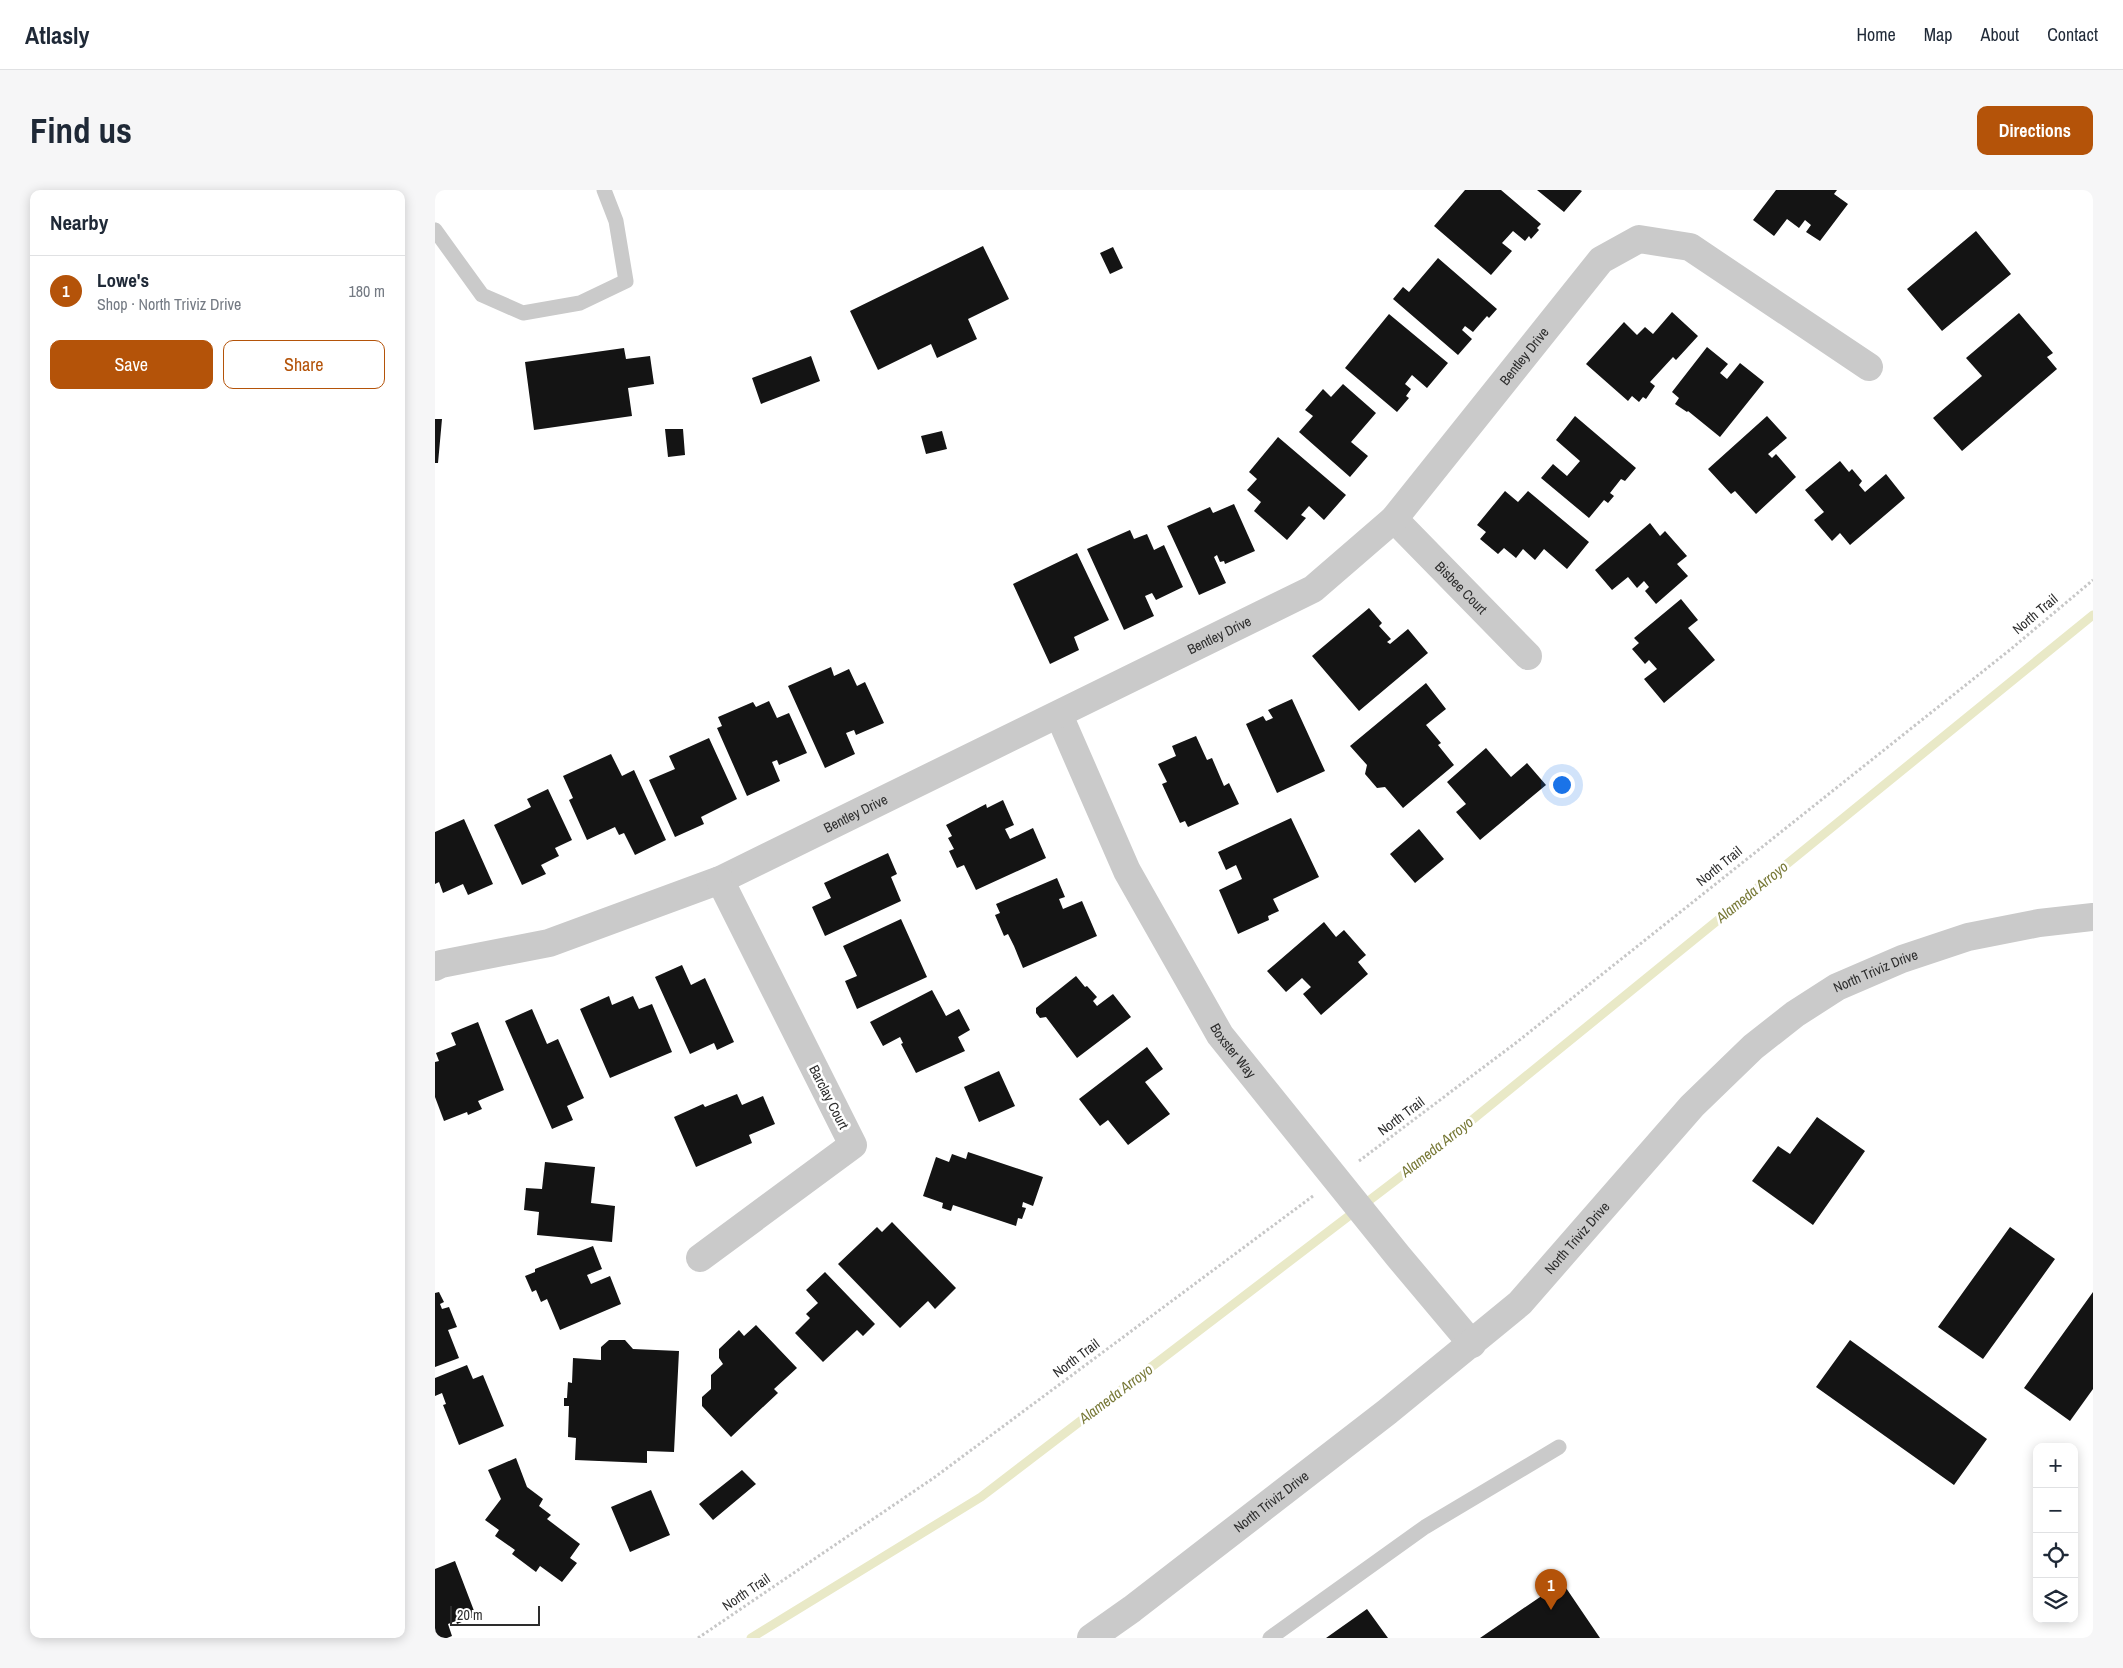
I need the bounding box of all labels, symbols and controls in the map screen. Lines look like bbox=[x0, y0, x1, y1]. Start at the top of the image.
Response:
text: Atlasly bbox=[25, 19, 90, 51]
text: Home bbox=[1856, 22, 1896, 47]
text: Map bbox=[1924, 22, 1953, 47]
text: About bbox=[1981, 22, 2019, 47]
text: Contact bbox=[2047, 22, 2098, 47]
button: Directions bbox=[1977, 106, 2093, 155]
text: Find us bbox=[30, 107, 132, 154]
text: Nearby bbox=[50, 208, 108, 237]
text: Lowe's bbox=[97, 267, 149, 293]
text: 1 bbox=[62, 280, 70, 302]
text: 180 m bbox=[349, 280, 385, 302]
text: Shop · North Triviz Drive bbox=[97, 293, 241, 315]
street label: Bentley Drive bbox=[1496, 324, 1553, 389]
button: Save bbox=[50, 340, 213, 389]
button: Share bbox=[223, 340, 385, 389]
street label: Bisbee Court bbox=[1431, 557, 1491, 618]
street label: North Trail bbox=[2009, 590, 2061, 638]
street label: Bentley Drive bbox=[1184, 612, 1254, 658]
your location bbox=[1549, 772, 1575, 798]
street label: Bentley Drive bbox=[821, 790, 891, 837]
street label: North Trail bbox=[1693, 842, 1745, 890]
water label: Alameda Arroyo bbox=[1710, 856, 1792, 928]
street label: North Triviz Drive bbox=[1830, 945, 1920, 997]
street label: Boxster Way bbox=[1206, 1020, 1260, 1082]
street label: Barclay Court bbox=[805, 1062, 853, 1132]
street label: North Trail bbox=[1374, 1093, 1428, 1139]
water label: Alameda Arroyo bbox=[1395, 1111, 1478, 1182]
street label: North Triviz Drive bbox=[1541, 1198, 1613, 1278]
street label: North Trail bbox=[1049, 1335, 1103, 1381]
water label: Alameda Arroyo bbox=[1074, 1359, 1157, 1429]
map controls bbox=[2033, 1443, 2078, 1623]
button: + bbox=[2033, 1443, 2078, 1488]
street label: North Triviz Drive bbox=[1230, 1467, 1312, 1536]
button: − bbox=[2033, 1488, 2078, 1533]
button: locate bbox=[2033, 1533, 2078, 1578]
pin: 1 bbox=[1535, 1569, 1567, 1610]
street label: North Trail bbox=[719, 1570, 773, 1614]
button: layers bbox=[2033, 1578, 2078, 1623]
scale bar bbox=[450, 1603, 540, 1626]
text: 20 m bbox=[457, 1606, 483, 1624]

